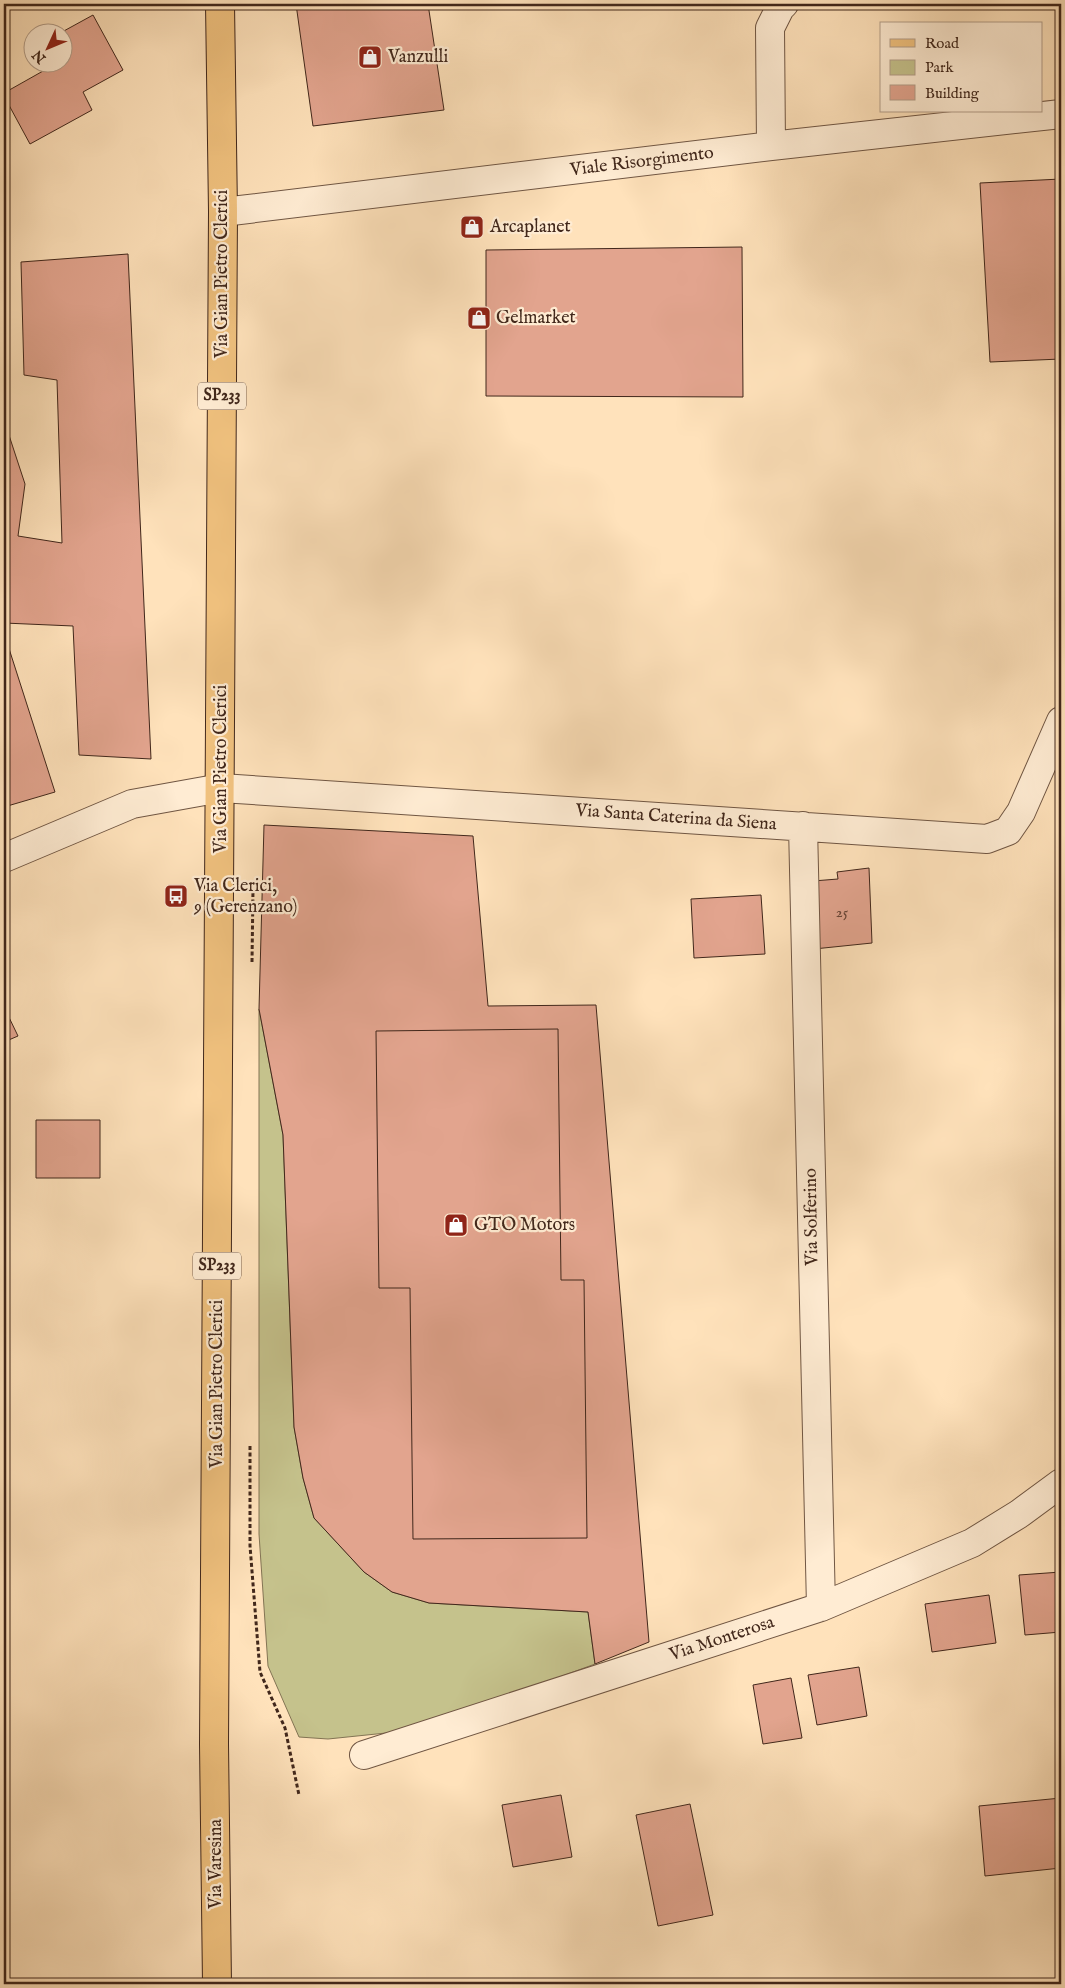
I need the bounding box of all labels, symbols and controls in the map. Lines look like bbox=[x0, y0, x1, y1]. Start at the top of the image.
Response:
north arrow bbox=[22, 22, 72, 72]
legend bbox=[880, 22, 1042, 112]
text: Road bbox=[925, 34, 960, 53]
shop icon: Vanzulli bbox=[357, 44, 383, 70]
text: N bbox=[29, 46, 51, 68]
place label: Vanzulli bbox=[387, 46, 449, 69]
text: Park bbox=[925, 58, 955, 77]
text: Building bbox=[925, 84, 980, 103]
street label: Viale Risorgimento bbox=[568, 142, 715, 182]
street label: Via Gian Pietro Clerici bbox=[211, 190, 234, 359]
shop icon: Arcaplanet bbox=[459, 214, 485, 240]
place label: Arcaplanet bbox=[489, 216, 571, 239]
shop icon: Gelmarket bbox=[466, 305, 492, 331]
place label: Gelmarket bbox=[496, 307, 576, 330]
road number: SP233 bbox=[198, 382, 246, 410]
street label: Via Gian Pietro Clerici bbox=[210, 685, 233, 854]
street label: Via Santa Caterina da Siena bbox=[574, 799, 777, 837]
place label: Via Clerici, 9 (Gerenzano) bbox=[193, 875, 297, 919]
bus stop icon: Via Clerici, 9 (Gerenzano) bbox=[163, 883, 189, 909]
house number: 25 bbox=[836, 903, 849, 922]
street label: Via Solferino bbox=[800, 1168, 824, 1267]
shop icon: GTO Motors bbox=[443, 1212, 469, 1238]
place label: GTO Motors bbox=[474, 1214, 575, 1237]
road number: SP233 bbox=[193, 1252, 241, 1280]
street label: Via Gian Pietro Clerici bbox=[206, 1300, 229, 1469]
street label: Via Monterosa bbox=[666, 1611, 778, 1667]
street label: Via Varesina bbox=[205, 1819, 228, 1910]

